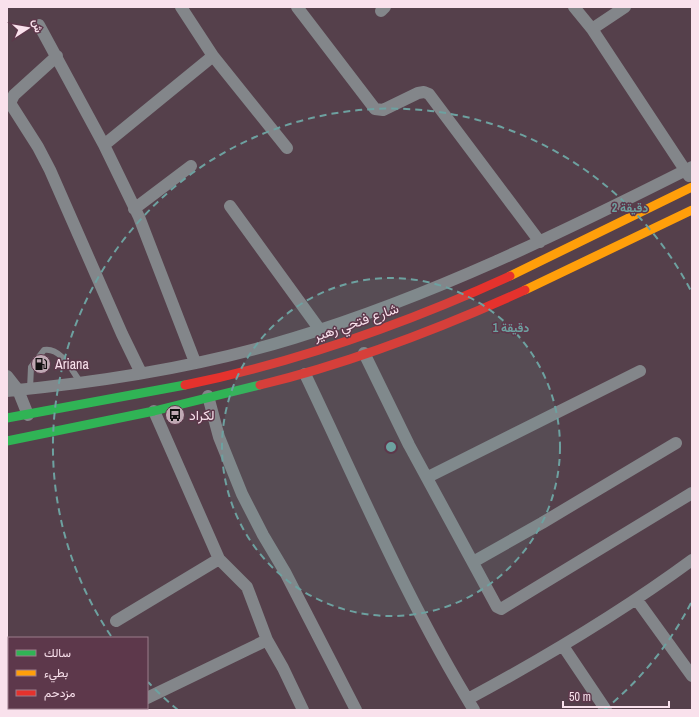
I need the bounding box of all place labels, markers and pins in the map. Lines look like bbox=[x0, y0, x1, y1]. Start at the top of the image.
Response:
fuel station icon: Ariana bbox=[30, 353, 52, 375]
place label: Ariana bbox=[54, 355, 89, 373]
bus stop icon: لكراد bbox=[164, 404, 186, 426]
place label: لكراد bbox=[189, 406, 215, 424]
centre of rings bbox=[384, 440, 398, 454]

